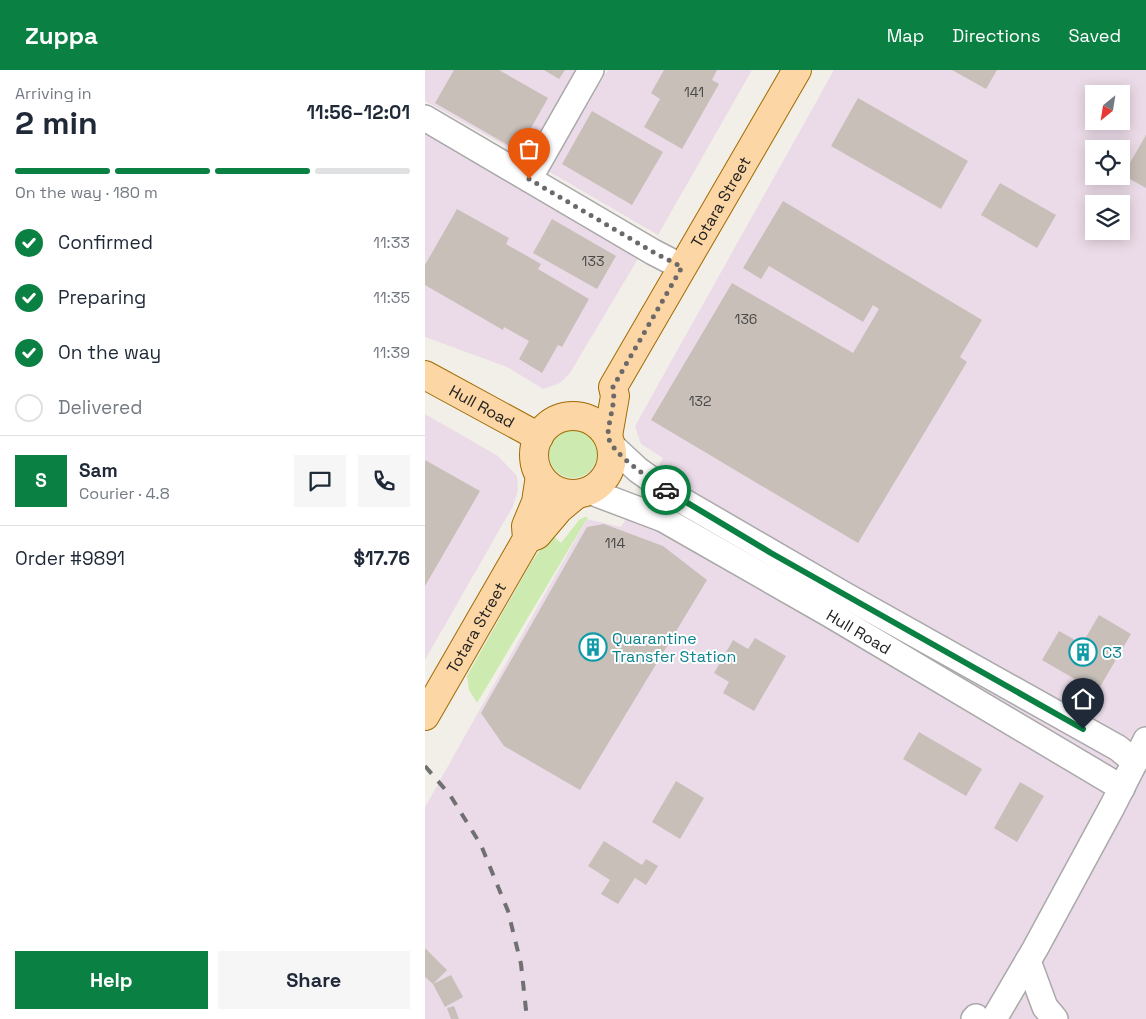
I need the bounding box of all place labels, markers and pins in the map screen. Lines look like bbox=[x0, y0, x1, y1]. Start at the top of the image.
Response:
pin bbox=[508, 128, 550, 179]
place label: Quarantine Transfer Station bbox=[612, 628, 736, 667]
building icon: Quarantine Transfer Station bbox=[578, 632, 608, 662]
building icon: C3 bbox=[1068, 637, 1098, 667]
place label: C3 bbox=[1102, 642, 1122, 663]
pin bbox=[1062, 678, 1104, 729]

